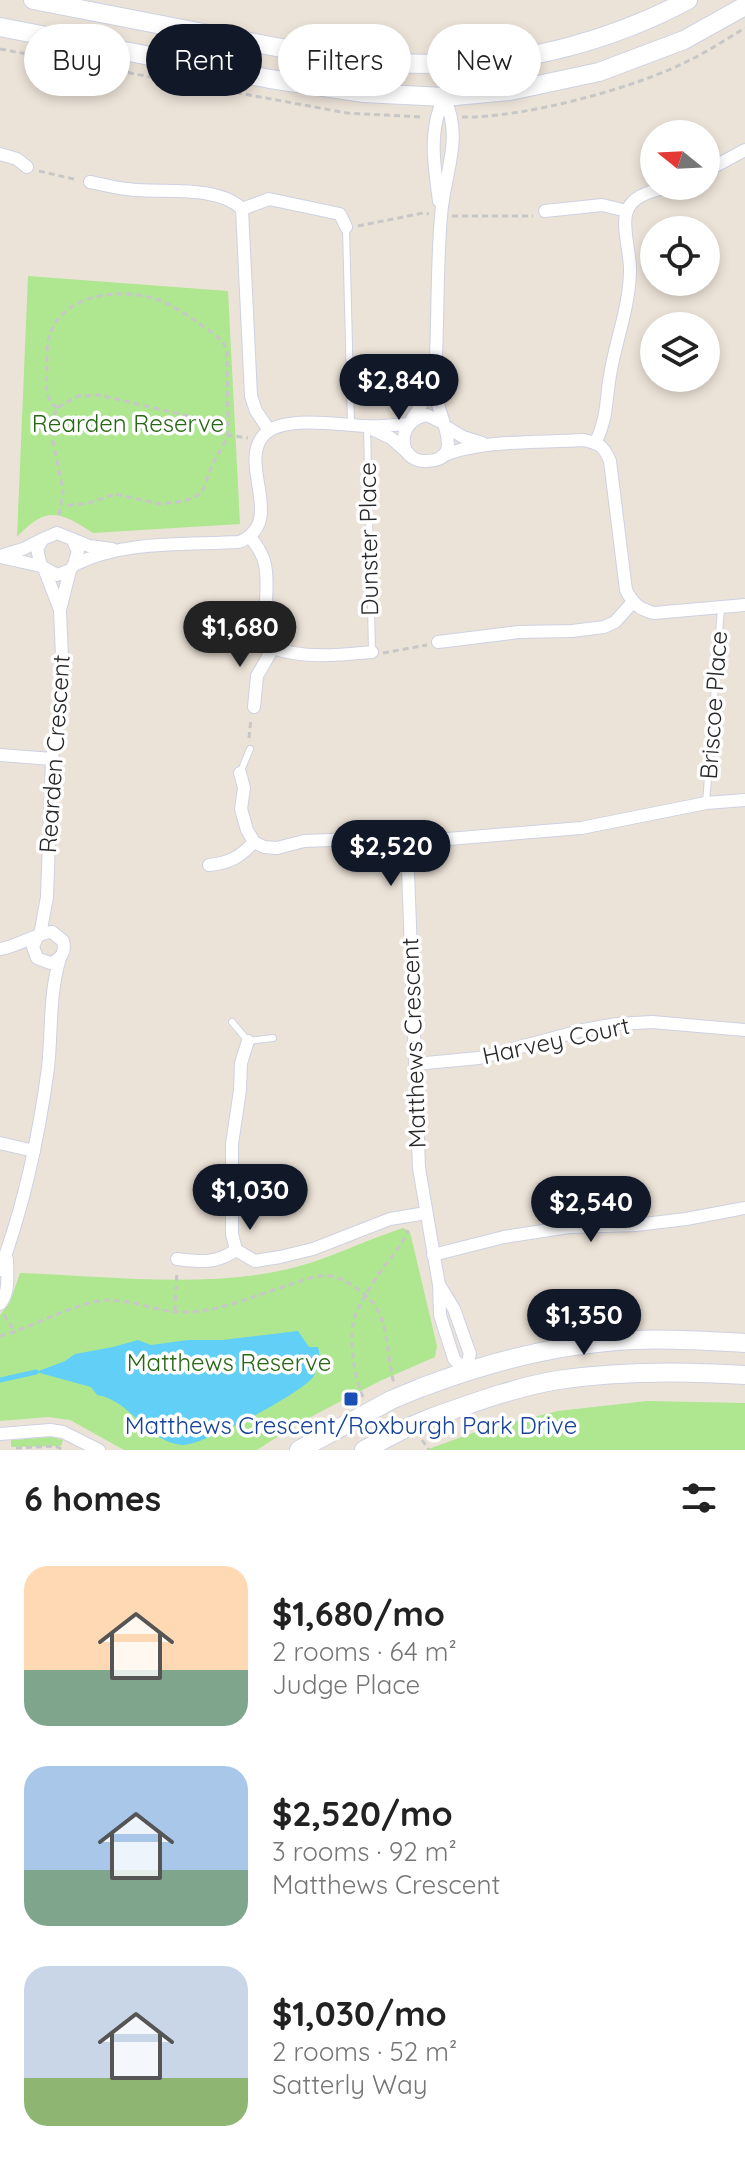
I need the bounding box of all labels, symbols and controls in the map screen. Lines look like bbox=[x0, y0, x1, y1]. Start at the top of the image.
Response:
chip: Buy bbox=[24, 24, 130, 96]
chip: Rent bbox=[146, 24, 262, 96]
chip: Filters bbox=[278, 24, 411, 96]
chip: New bbox=[427, 24, 541, 96]
north arrow bbox=[640, 120, 720, 200]
map controls bbox=[640, 120, 720, 392]
button: locate bbox=[640, 216, 720, 296]
button: layers bbox=[640, 312, 720, 392]
pin: $2,840 bbox=[334, 354, 464, 422]
text: $2,840 bbox=[358, 363, 440, 396]
park label: Rearden Reserve bbox=[32, 408, 224, 438]
street label: Dunster Place bbox=[352, 462, 384, 616]
pin: $1,680 bbox=[175, 601, 305, 669]
text: $1,680 bbox=[201, 610, 279, 643]
street label: Briscoe Place bbox=[693, 630, 733, 780]
street label: Rearden Crescent bbox=[32, 654, 76, 854]
pin: $2,520 bbox=[326, 820, 456, 888]
text: $2,520 bbox=[349, 829, 433, 862]
street label: Matthews Crescent bbox=[394, 937, 432, 1149]
street label: Harvey Court bbox=[479, 1010, 632, 1070]
pin: $1,030 bbox=[185, 1164, 315, 1232]
text: $1,030 bbox=[211, 1173, 289, 1206]
pin: $2,540 bbox=[526, 1176, 656, 1244]
text: $2,540 bbox=[549, 1185, 633, 1218]
pin: $1,350 bbox=[519, 1289, 649, 1357]
text: $1,350 bbox=[545, 1298, 623, 1331]
park label: Matthews Reserve bbox=[127, 1347, 331, 1377]
marker: Matthews Crescent/Roxburgh Park Drive bbox=[342, 1390, 360, 1408]
place label: Matthews Crescent/Roxburgh Park Drive bbox=[125, 1410, 577, 1440]
icon: filters bbox=[677, 1476, 721, 1520]
text: 6 homes bbox=[24, 1477, 161, 1520]
text: $1,680/mo bbox=[272, 1592, 445, 1635]
icon: home bbox=[88, 1598, 184, 1694]
text: 2 rooms · 64 m² bbox=[272, 1635, 457, 1668]
text: Judge Place bbox=[272, 1668, 420, 1701]
text: $2,520/mo bbox=[272, 1792, 453, 1835]
icon: home bbox=[88, 1798, 184, 1894]
text: 3 rooms · 92 m² bbox=[272, 1835, 457, 1868]
text: Matthews Crescent bbox=[272, 1868, 500, 1901]
text: $1,030/mo bbox=[272, 1992, 447, 2035]
icon: home bbox=[88, 1998, 184, 2094]
text: 2 rooms · 52 m² bbox=[272, 2035, 457, 2068]
text: Satterly Way bbox=[272, 2068, 427, 2101]

